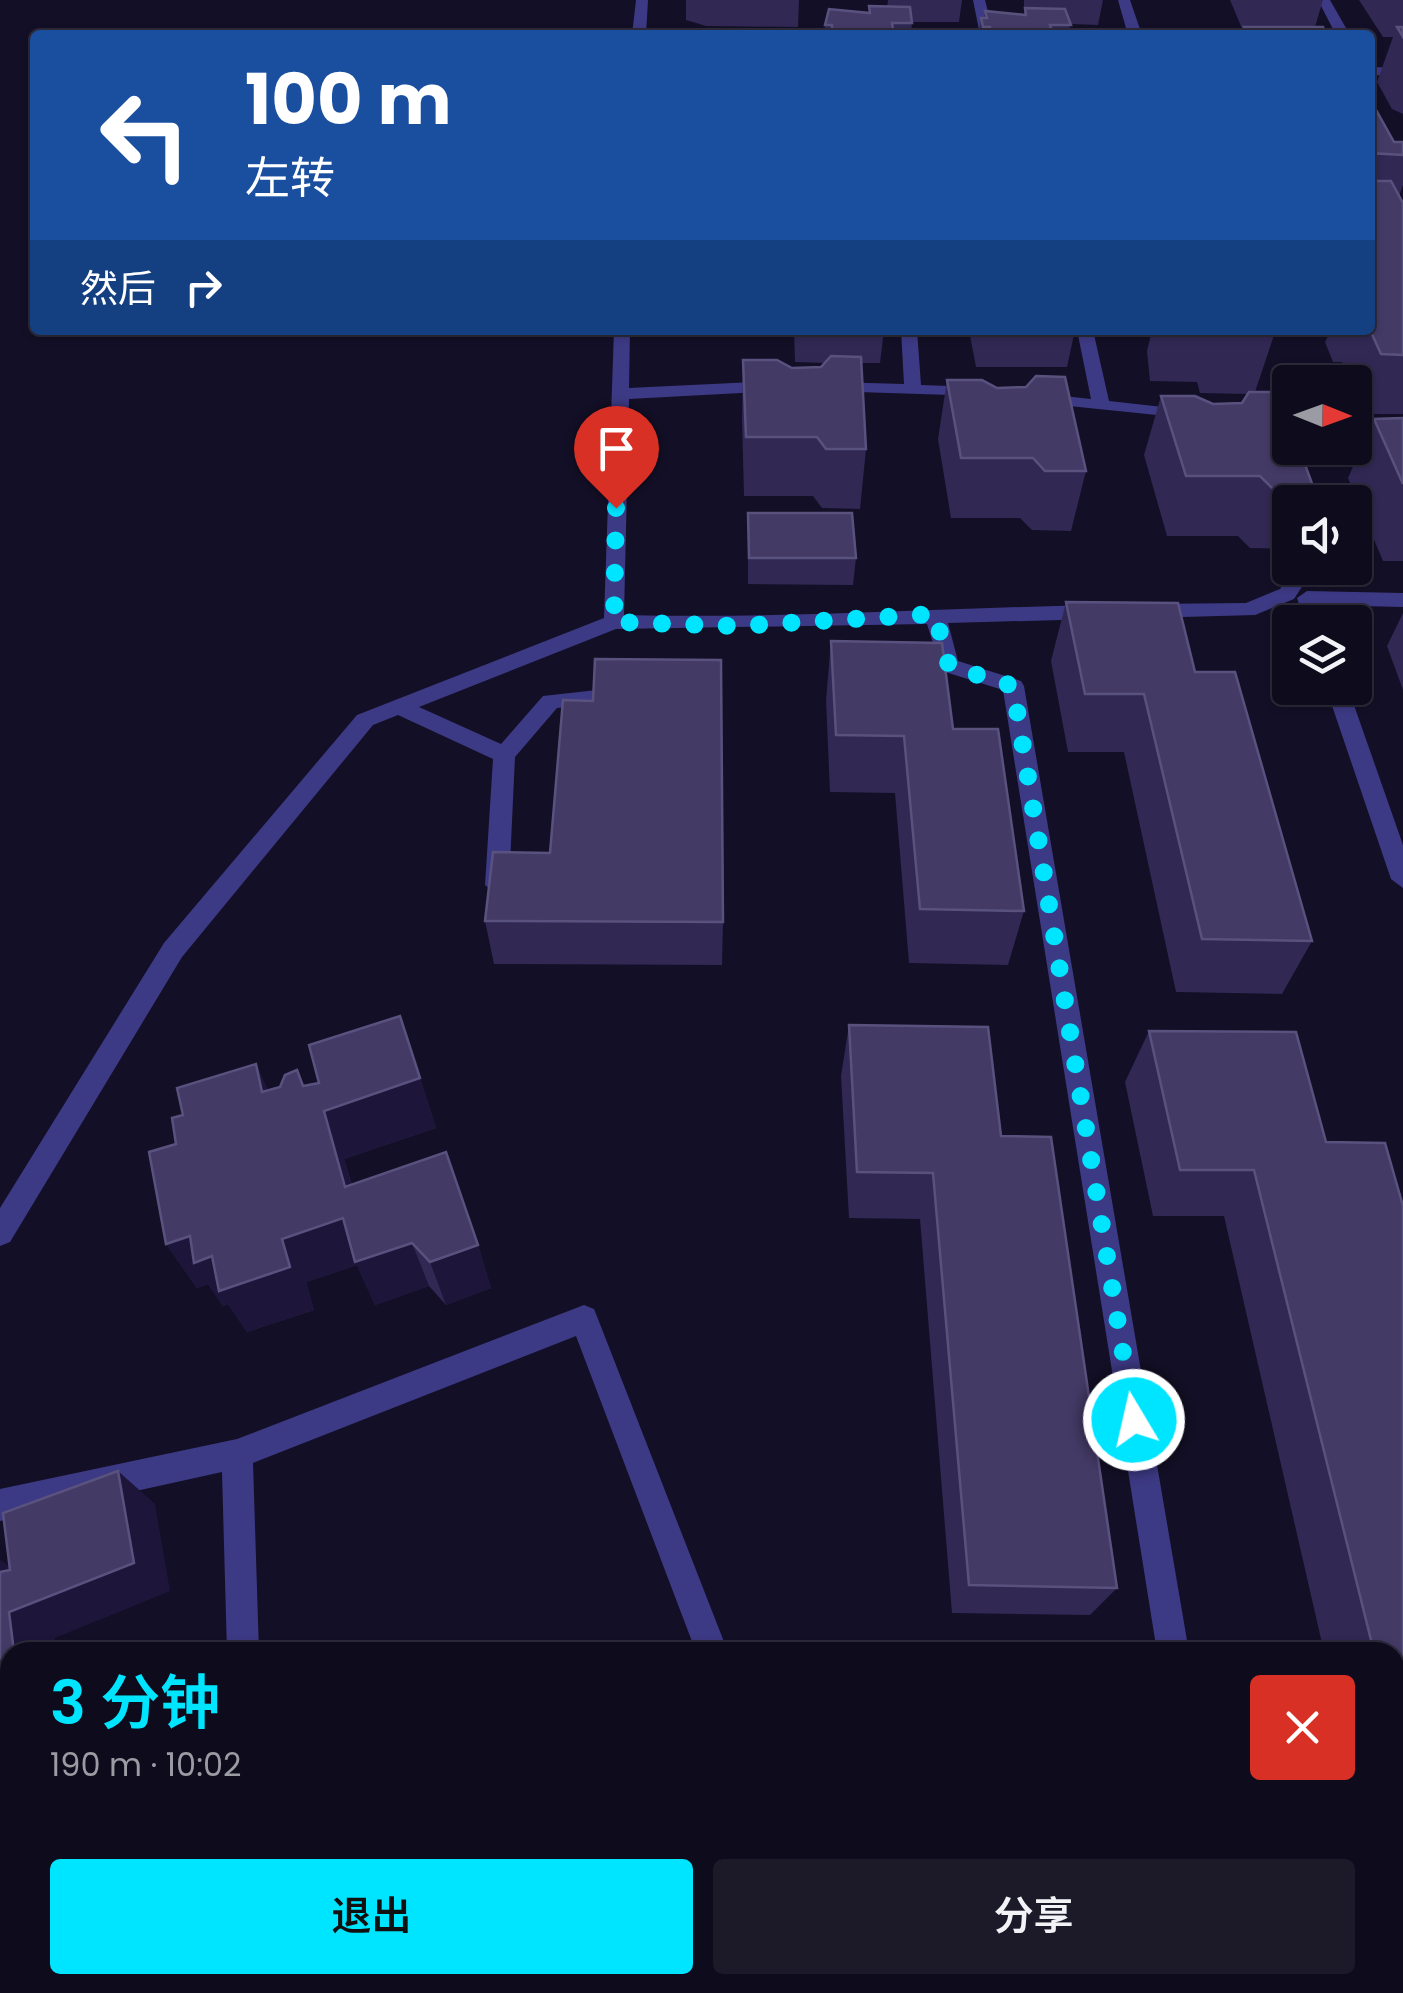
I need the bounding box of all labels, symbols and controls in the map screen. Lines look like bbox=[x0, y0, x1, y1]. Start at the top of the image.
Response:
text: 100 m bbox=[245, 50, 452, 149]
icon: left bbox=[80, 70, 210, 200]
text: 左转 bbox=[245, 147, 335, 210]
icon: right bbox=[176, 260, 231, 315]
text: 然后 bbox=[80, 262, 156, 315]
north arrow bbox=[1272, 365, 1372, 465]
map controls bbox=[1272, 365, 1372, 705]
pin bbox=[574, 406, 659, 509]
icon: arrive bbox=[589, 421, 644, 476]
button: sound bbox=[1272, 485, 1372, 585]
button: layers bbox=[1272, 605, 1372, 705]
position arrow bbox=[1082, 1368, 1186, 1472]
text: 3 分钟 bbox=[50, 1661, 220, 1745]
button: close bbox=[1250, 1675, 1355, 1780]
text: 190 m · 10:02 bbox=[50, 1742, 242, 1787]
button: 退出 bbox=[50, 1859, 693, 1974]
button: 分享 bbox=[713, 1859, 1355, 1974]

